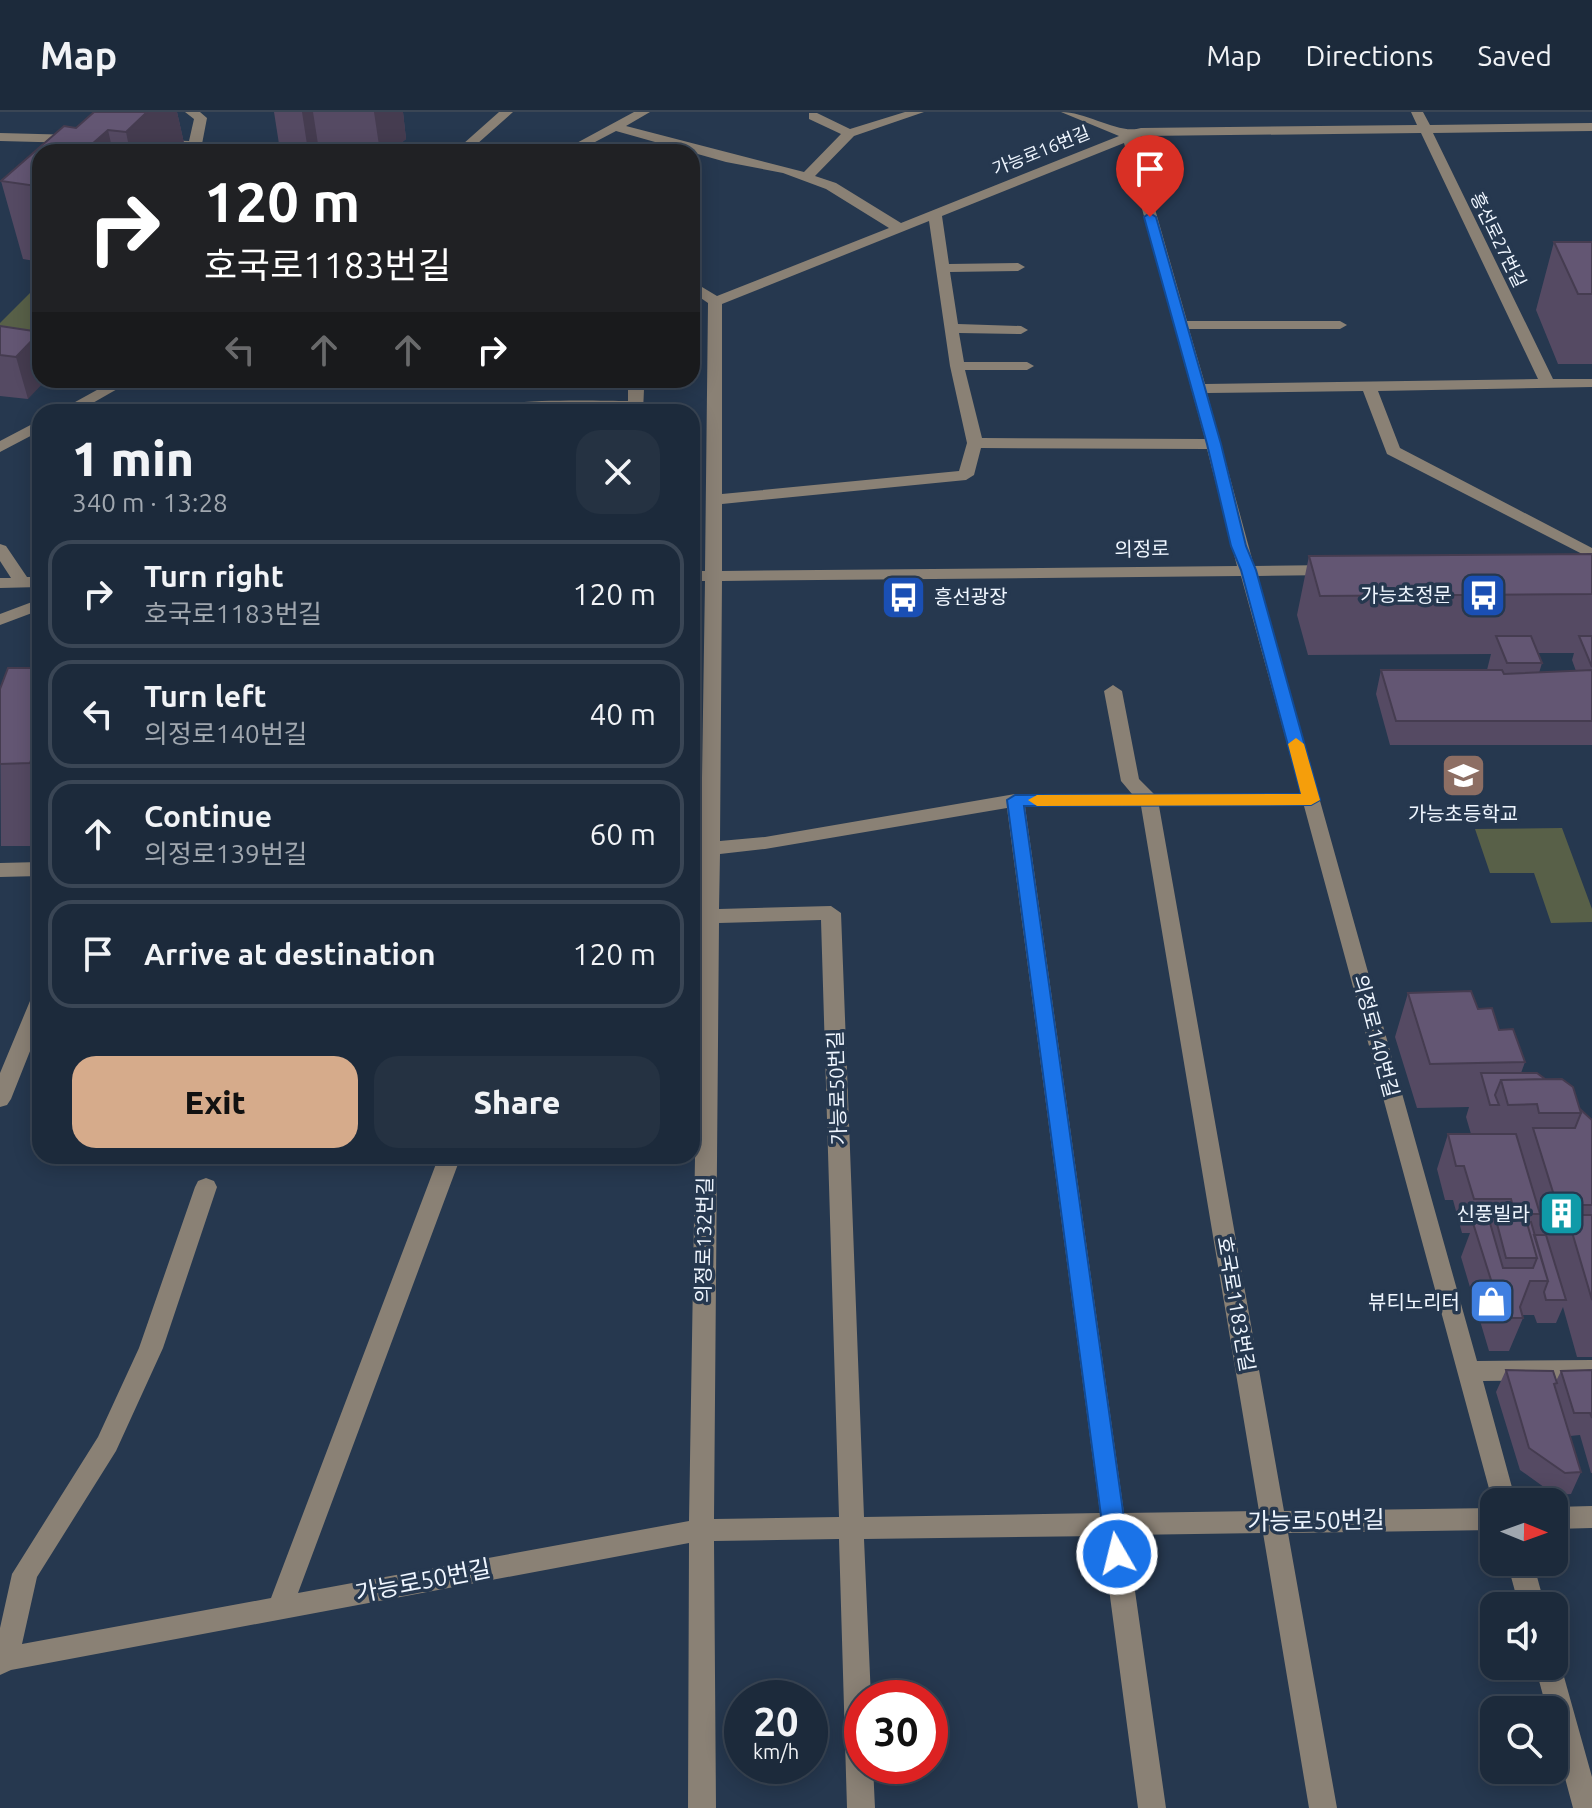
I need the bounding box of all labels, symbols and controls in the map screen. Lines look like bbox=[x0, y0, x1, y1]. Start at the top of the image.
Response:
text: Map bbox=[40, 34, 117, 76]
text: Map bbox=[1206, 40, 1262, 71]
text: Directions bbox=[1306, 40, 1433, 71]
text: Saved bbox=[1477, 40, 1552, 71]
street label: 가능로16번길 bbox=[989, 121, 1092, 179]
pin bbox=[1116, 135, 1184, 217]
icon: arrive bbox=[1128, 147, 1172, 191]
text: 120 m bbox=[204, 170, 360, 233]
icon: right bbox=[72, 176, 176, 280]
street label: 흥선로27번길 bbox=[1467, 189, 1530, 290]
text: 호국로1183번길 bbox=[204, 244, 451, 285]
icon: left bbox=[218, 328, 262, 372]
icon: ahead bbox=[302, 328, 346, 372]
icon: ahead bbox=[386, 328, 430, 372]
icon: right bbox=[470, 328, 514, 372]
button: close bbox=[576, 430, 660, 514]
text: 1 min bbox=[72, 431, 194, 485]
text: 340 m · 13:28 bbox=[72, 488, 228, 517]
street label: 의정로 bbox=[1114, 537, 1170, 560]
text: Turn right bbox=[144, 559, 284, 593]
bus stop icon: 가능초정문 bbox=[1459, 571, 1507, 619]
icon: right bbox=[76, 572, 120, 616]
bus stop icon: 흥선광장 bbox=[879, 573, 927, 621]
text: 120 m bbox=[572, 577, 656, 611]
place label: 가능초정문 bbox=[1360, 583, 1452, 606]
place label: 흥선광장 bbox=[934, 585, 1008, 608]
text: 호국로1183번길 bbox=[144, 599, 322, 628]
text: Turn left bbox=[144, 679, 266, 713]
icon: left bbox=[76, 692, 120, 736]
text: 40 m bbox=[589, 697, 656, 731]
text: 의정로140번길 bbox=[144, 719, 308, 748]
school or university icon: 가능초등학교 bbox=[1439, 751, 1487, 799]
text: Continue bbox=[144, 799, 272, 833]
place label: 가능초등학교 bbox=[1408, 802, 1518, 825]
icon: ahead bbox=[76, 812, 120, 856]
text: 60 m bbox=[589, 817, 656, 851]
text: 의정로139번길 bbox=[144, 839, 308, 868]
icon: arrive bbox=[76, 932, 120, 976]
text: Arrive at destination bbox=[144, 937, 436, 971]
text: 120 m bbox=[572, 937, 656, 971]
street label: 의정로140번길 bbox=[1349, 972, 1404, 1100]
street label: 가능로50번길 bbox=[823, 1030, 850, 1146]
button: Exit bbox=[72, 1056, 358, 1148]
button: Share bbox=[374, 1056, 660, 1148]
street label: 의정로132번길 bbox=[691, 1177, 716, 1303]
building icon: 신풍빌라 bbox=[1537, 1190, 1585, 1238]
place label: 신풍빌라 bbox=[1456, 1202, 1530, 1225]
street label: 호국로1183번길 bbox=[1213, 1234, 1260, 1373]
shop icon: 뷰티노리터 bbox=[1467, 1278, 1515, 1326]
place label: 뷰티노리터 bbox=[1368, 1290, 1460, 1313]
north arrow bbox=[1480, 1488, 1568, 1576]
map controls bbox=[1480, 1488, 1568, 1784]
street label: 가능로50번길 bbox=[1247, 1506, 1385, 1535]
position arrow bbox=[1075, 1512, 1159, 1596]
street label: 가능로50번길 bbox=[353, 1554, 493, 1607]
button: sound bbox=[1480, 1592, 1568, 1680]
speed limit sign: 30 bbox=[844, 1680, 948, 1784]
button: search bbox=[1480, 1696, 1568, 1784]
text: 20 bbox=[753, 1699, 799, 1744]
text: km/h bbox=[753, 1740, 799, 1763]

